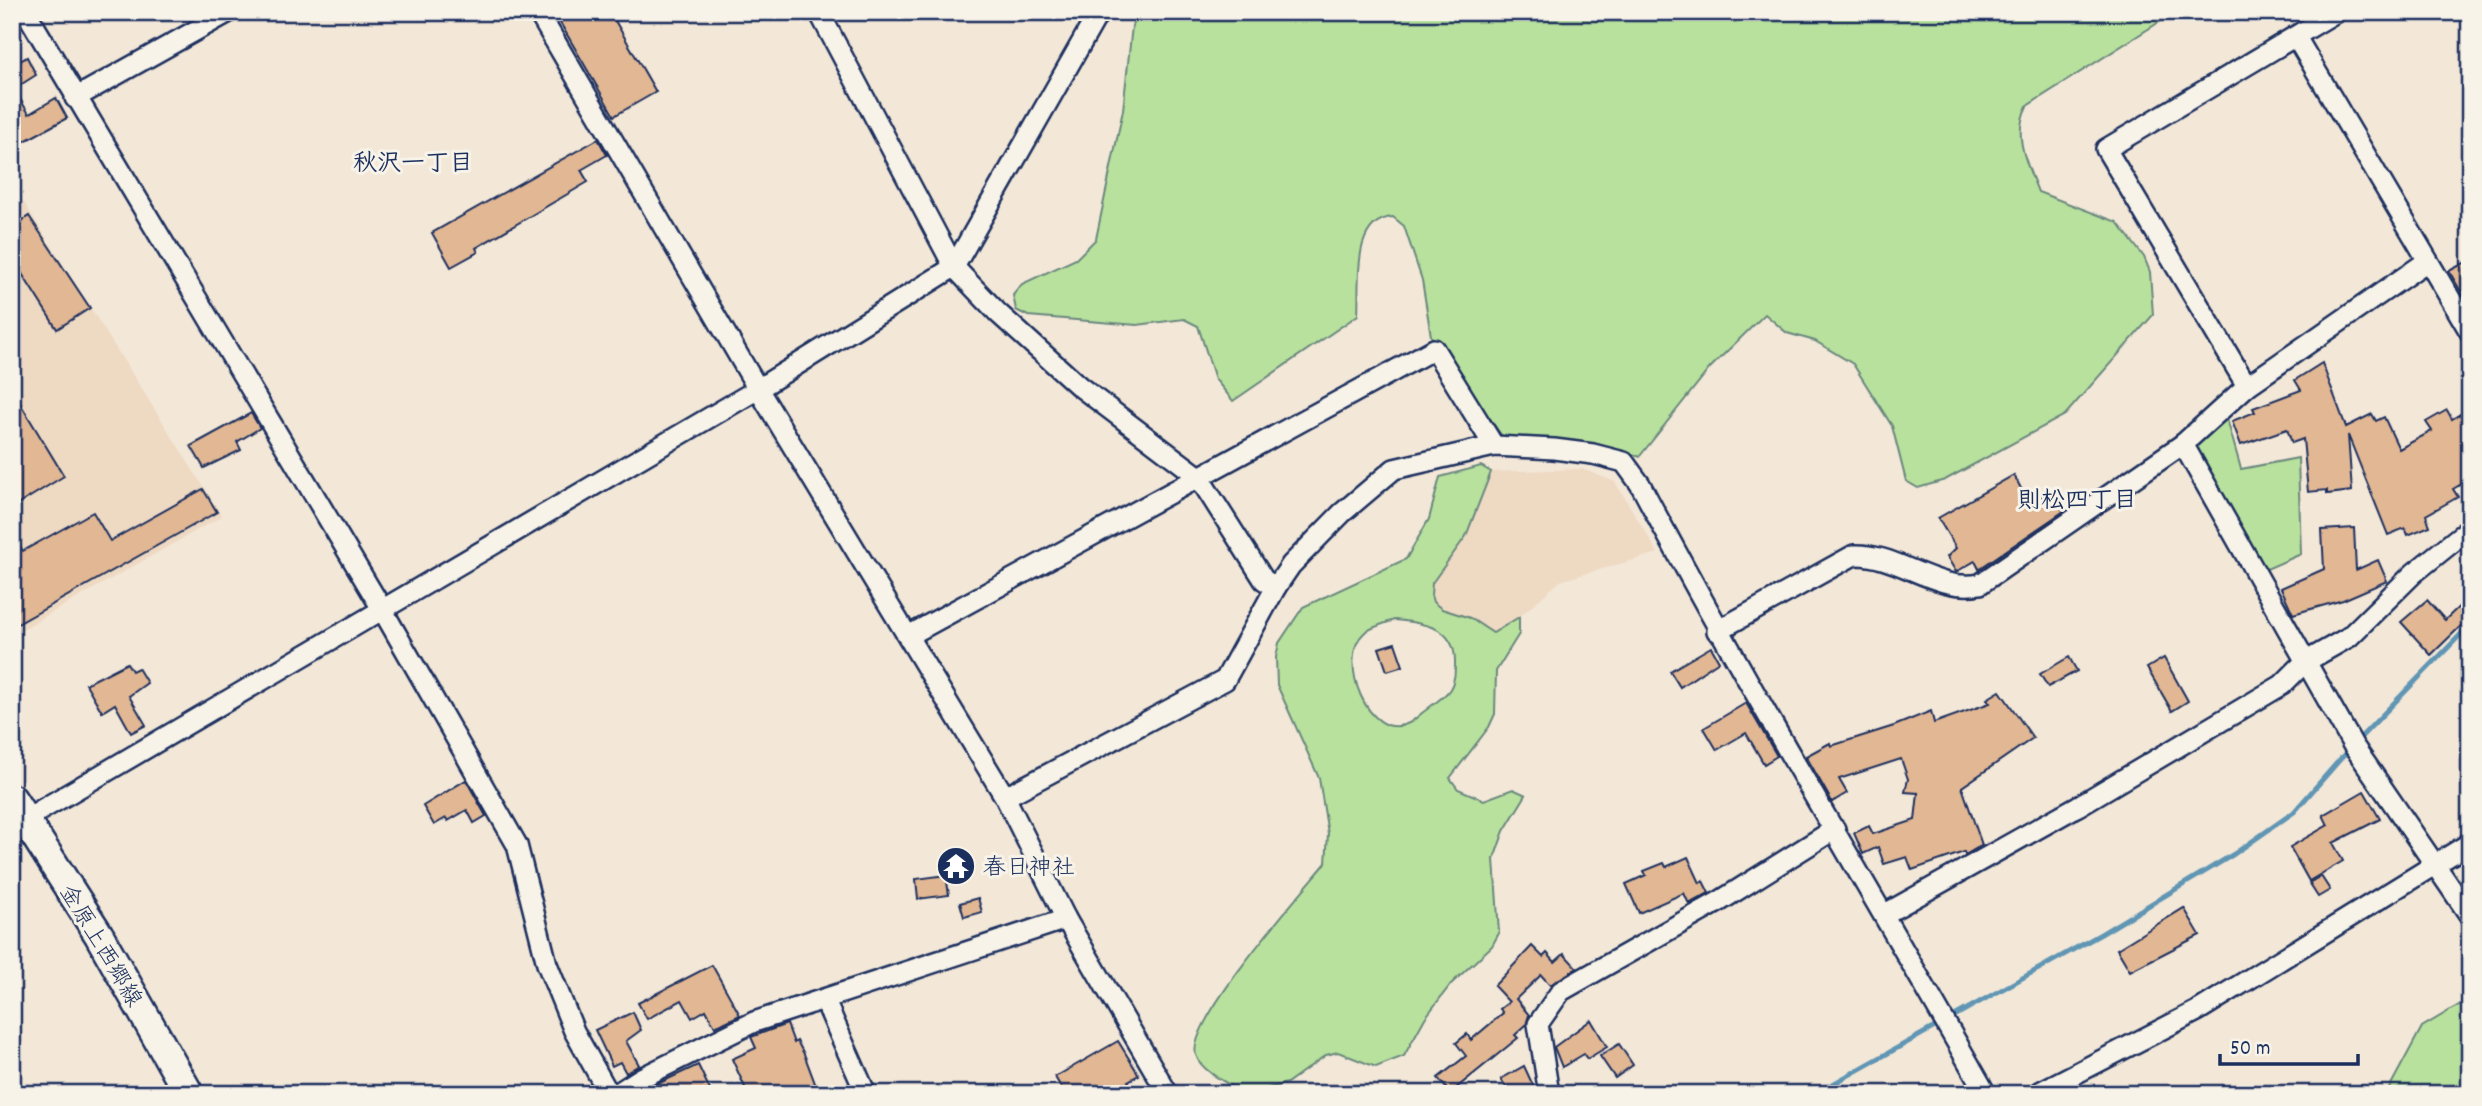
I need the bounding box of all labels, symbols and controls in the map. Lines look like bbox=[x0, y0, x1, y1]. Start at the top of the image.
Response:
district label: 秋沢一丁目 bbox=[353, 148, 473, 182]
district label: 則松四丁目 bbox=[2017, 485, 2137, 519]
temple icon: 春日神社 bbox=[935, 845, 977, 887]
place label: 春日神社 bbox=[983, 853, 1075, 886]
street label: 金原上西郷線 bbox=[49, 879, 149, 1014]
scale bar bbox=[2220, 1022, 2358, 1066]
text: 50 m bbox=[2230, 1035, 2270, 1065]

